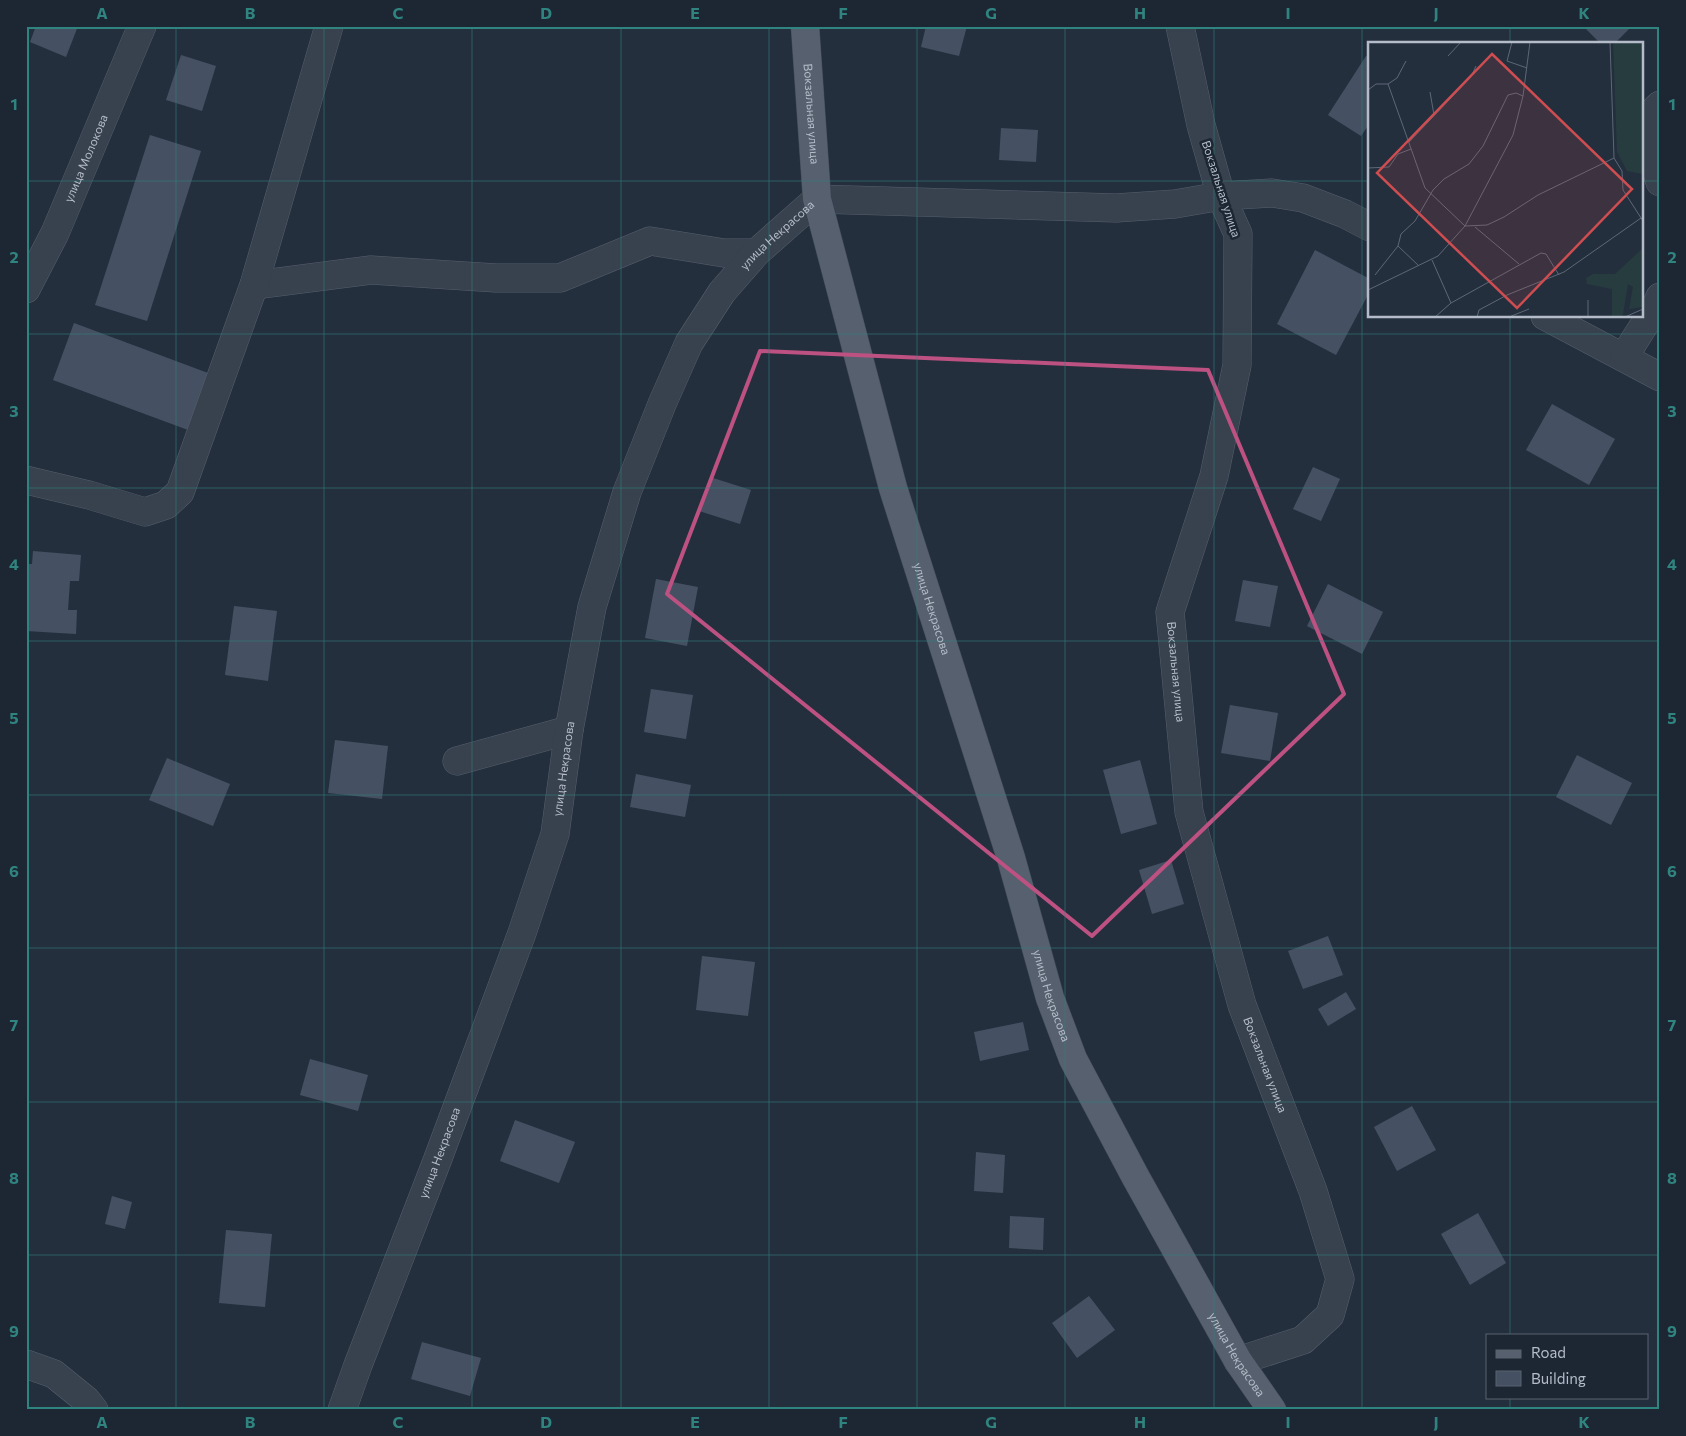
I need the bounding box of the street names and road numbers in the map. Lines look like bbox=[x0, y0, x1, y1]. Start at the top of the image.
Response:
street label: Вокзальная улица bbox=[802, 63, 823, 165]
street label: улица Молокова bbox=[61, 112, 110, 204]
street label: Вокзальная улица bbox=[1200, 139, 1244, 239]
street label: улица Некрасова bbox=[737, 197, 817, 272]
street label: улица Некрасова bbox=[911, 561, 954, 656]
street label: Вокзальная улица bbox=[1165, 621, 1188, 723]
street label: улица Некрасова bbox=[549, 720, 577, 817]
street label: улица Некрасова bbox=[1031, 948, 1074, 1043]
street label: Вокзальная улица bbox=[1241, 1015, 1290, 1114]
street label: улица Некрасова bbox=[415, 1105, 462, 1200]
street label: улица Некрасова bbox=[1206, 1310, 1268, 1399]

